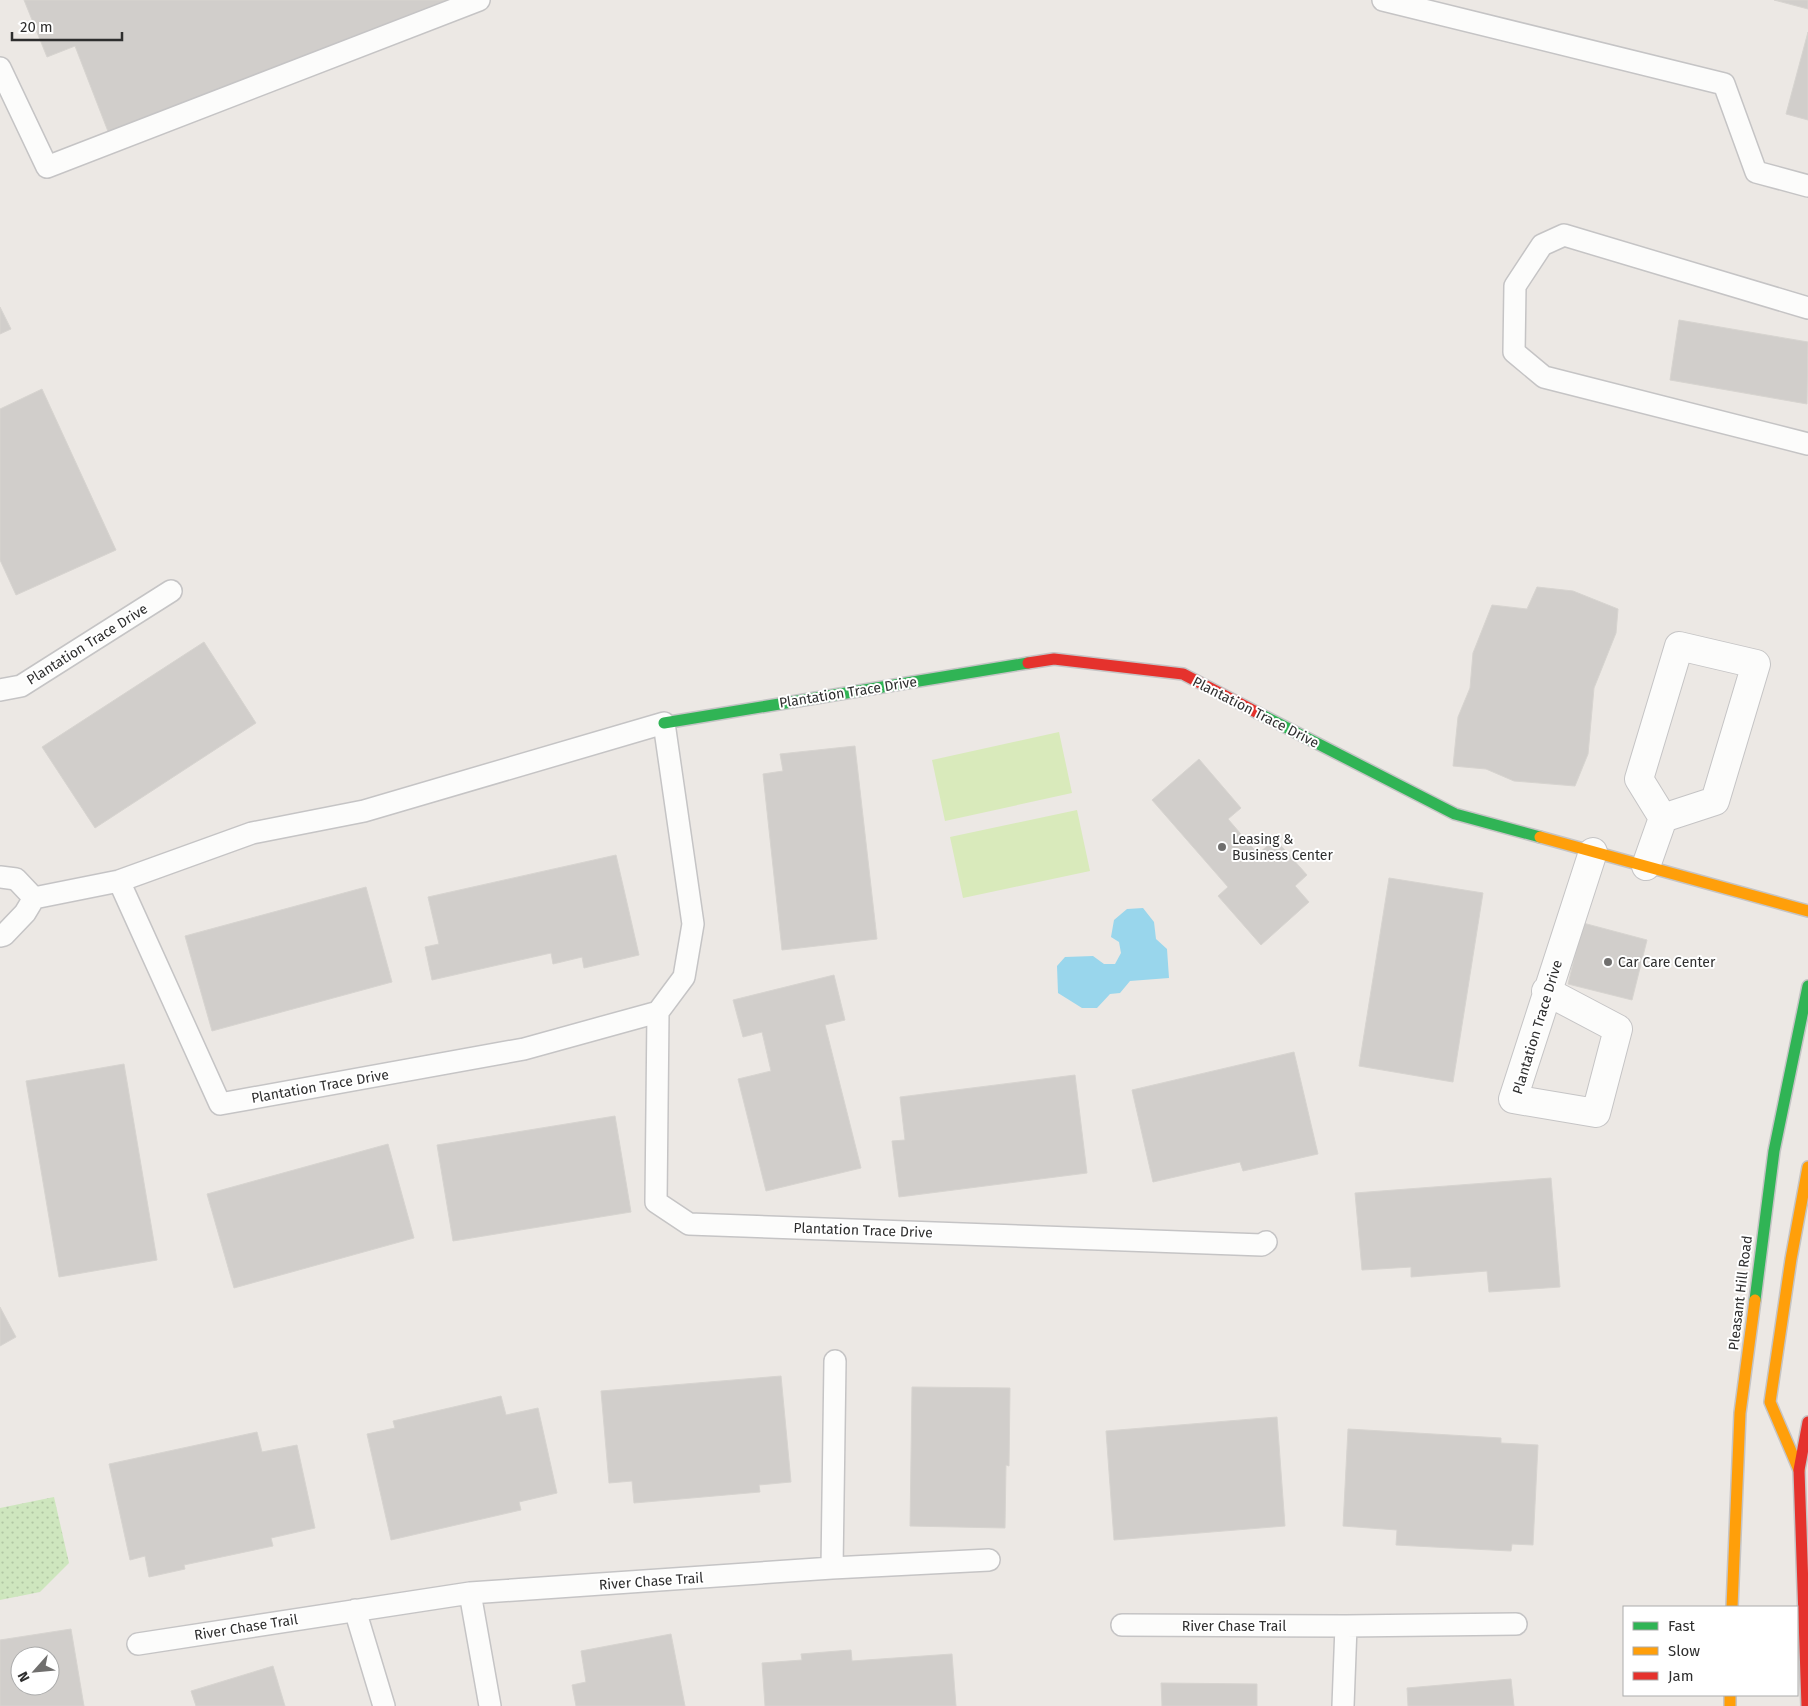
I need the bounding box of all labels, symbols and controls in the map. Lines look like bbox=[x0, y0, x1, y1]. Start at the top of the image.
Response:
scale bar bbox=[12, 10, 122, 42]
text: 20 m bbox=[20, 18, 53, 36]
street label: Plantation Trace Drive bbox=[24, 600, 151, 689]
street label: Plantation Trace Drive bbox=[778, 673, 918, 712]
street label: Plantation Trace Drive bbox=[1190, 673, 1322, 752]
place label: Leasing & Business Center bbox=[1232, 831, 1333, 864]
marker: Leasing & Business Center bbox=[1216, 841, 1228, 853]
place label: Car Care Center bbox=[1618, 954, 1716, 971]
marker: Car Care Center bbox=[1602, 956, 1614, 968]
street label: Plantation Trace Drive bbox=[1509, 958, 1566, 1096]
street label: Plantation Trace Drive bbox=[250, 1066, 390, 1107]
street label: Plantation Trace Drive bbox=[793, 1220, 933, 1241]
street label: Pleasant Hill Road bbox=[1725, 1235, 1756, 1351]
street label: River Chase Trail bbox=[598, 1569, 704, 1594]
legend bbox=[1623, 1606, 1798, 1696]
street label: River Chase Trail bbox=[193, 1611, 299, 1644]
text: Fast bbox=[1668, 1617, 1695, 1635]
street label: River Chase Trail bbox=[1182, 1618, 1286, 1635]
text: Slow bbox=[1668, 1642, 1700, 1660]
north arrow bbox=[10, 1646, 60, 1696]
text: Jam bbox=[1668, 1667, 1694, 1685]
text: N bbox=[14, 1669, 34, 1685]

